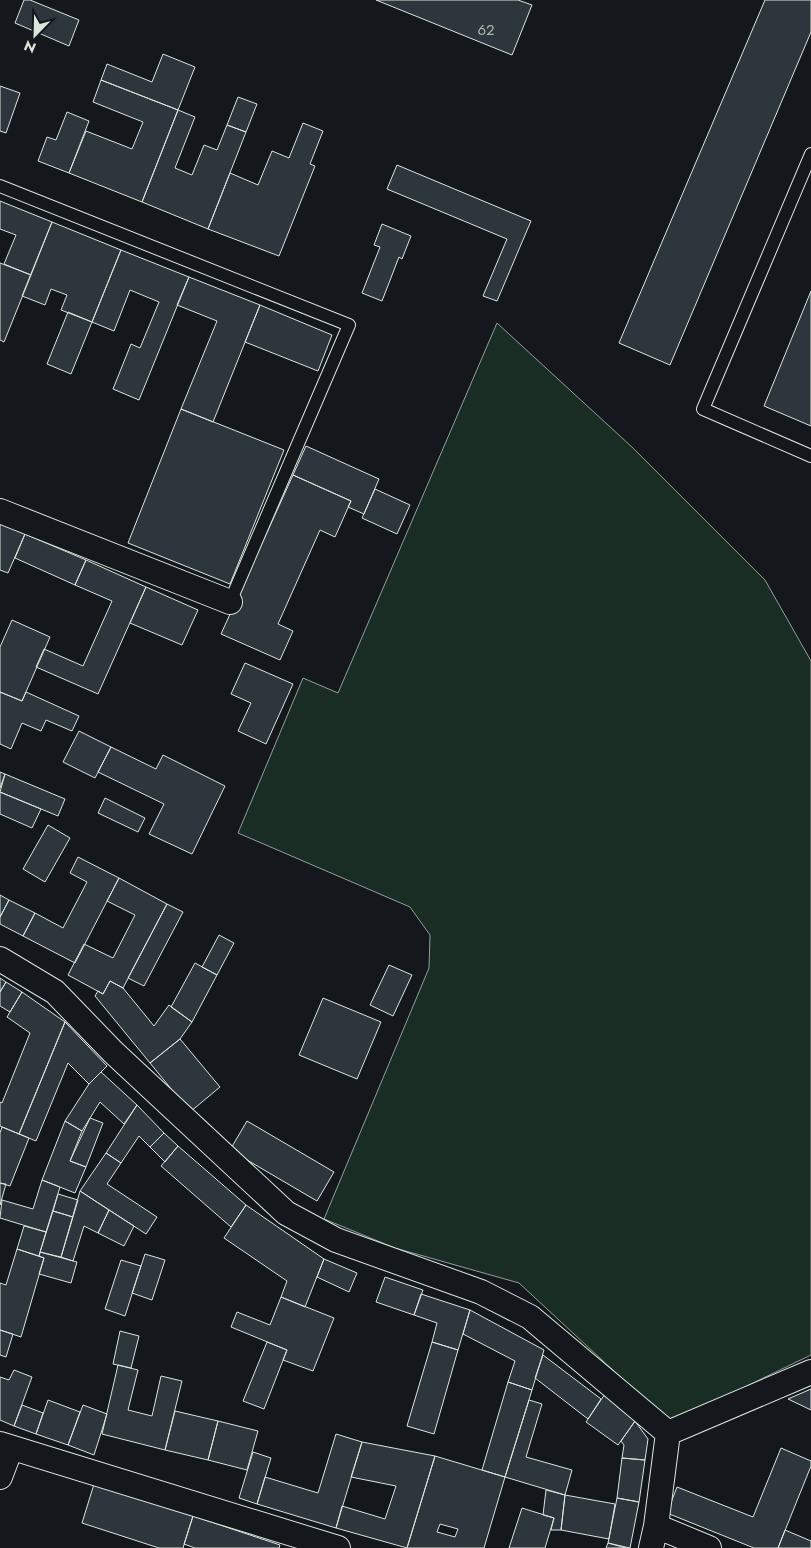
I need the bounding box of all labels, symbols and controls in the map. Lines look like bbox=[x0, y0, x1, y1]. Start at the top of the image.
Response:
north arrow bbox=[10, 10, 60, 60]
house number: 62 bbox=[477, 19, 495, 41]
text: N bbox=[21, 36, 39, 58]

